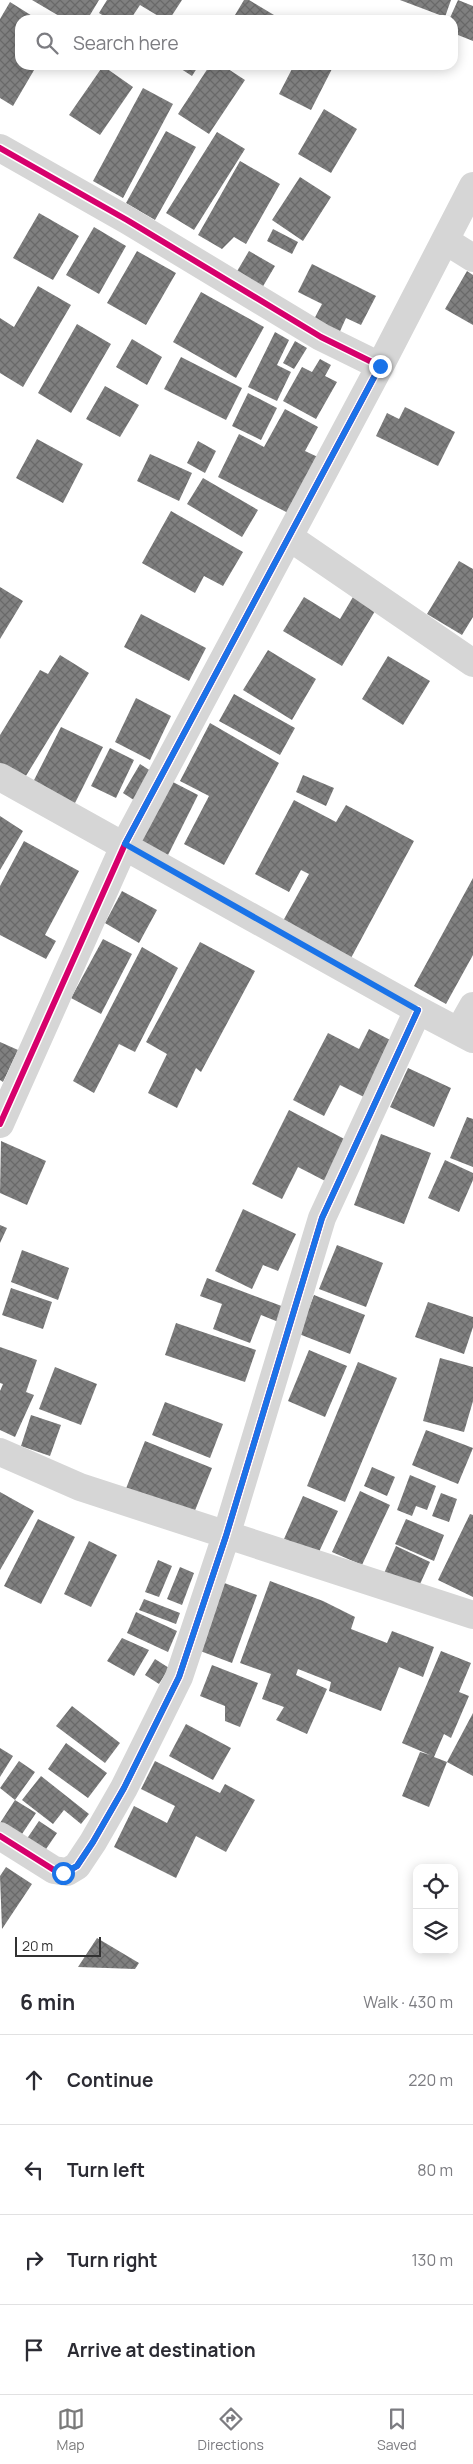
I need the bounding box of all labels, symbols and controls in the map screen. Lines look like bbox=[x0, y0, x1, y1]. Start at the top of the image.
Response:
search box bbox=[15, 15, 458, 70]
icon: search bbox=[33, 29, 61, 57]
text: Search here bbox=[73, 30, 179, 56]
route end bbox=[369, 355, 392, 378]
route start bbox=[52, 1862, 75, 1885]
map controls bbox=[413, 1864, 458, 1954]
button: locate bbox=[413, 1864, 458, 1909]
button: layers bbox=[413, 1909, 458, 1954]
scale bar bbox=[15, 1934, 101, 1957]
text: 20 m bbox=[22, 1936, 53, 1955]
text: 6 min bbox=[20, 1988, 75, 2016]
text: Walk · 430 m bbox=[363, 1991, 453, 2013]
icon: ahead bbox=[20, 2066, 48, 2094]
text: Continue bbox=[67, 2067, 153, 2093]
text: 220 m bbox=[408, 2069, 453, 2091]
icon: left bbox=[20, 2156, 48, 2184]
text: Turn left bbox=[67, 2157, 145, 2183]
text: 80 m bbox=[417, 2159, 453, 2181]
icon: right bbox=[20, 2246, 48, 2274]
text: Turn right bbox=[67, 2247, 157, 2273]
text: 130 m bbox=[411, 2249, 453, 2271]
icon: arrive bbox=[20, 2336, 48, 2364]
text: Arrive at destination bbox=[67, 2337, 256, 2363]
tab: Map bbox=[57, 2405, 85, 2454]
tab: Directions bbox=[198, 2405, 264, 2454]
tab: Saved bbox=[377, 2405, 416, 2454]

